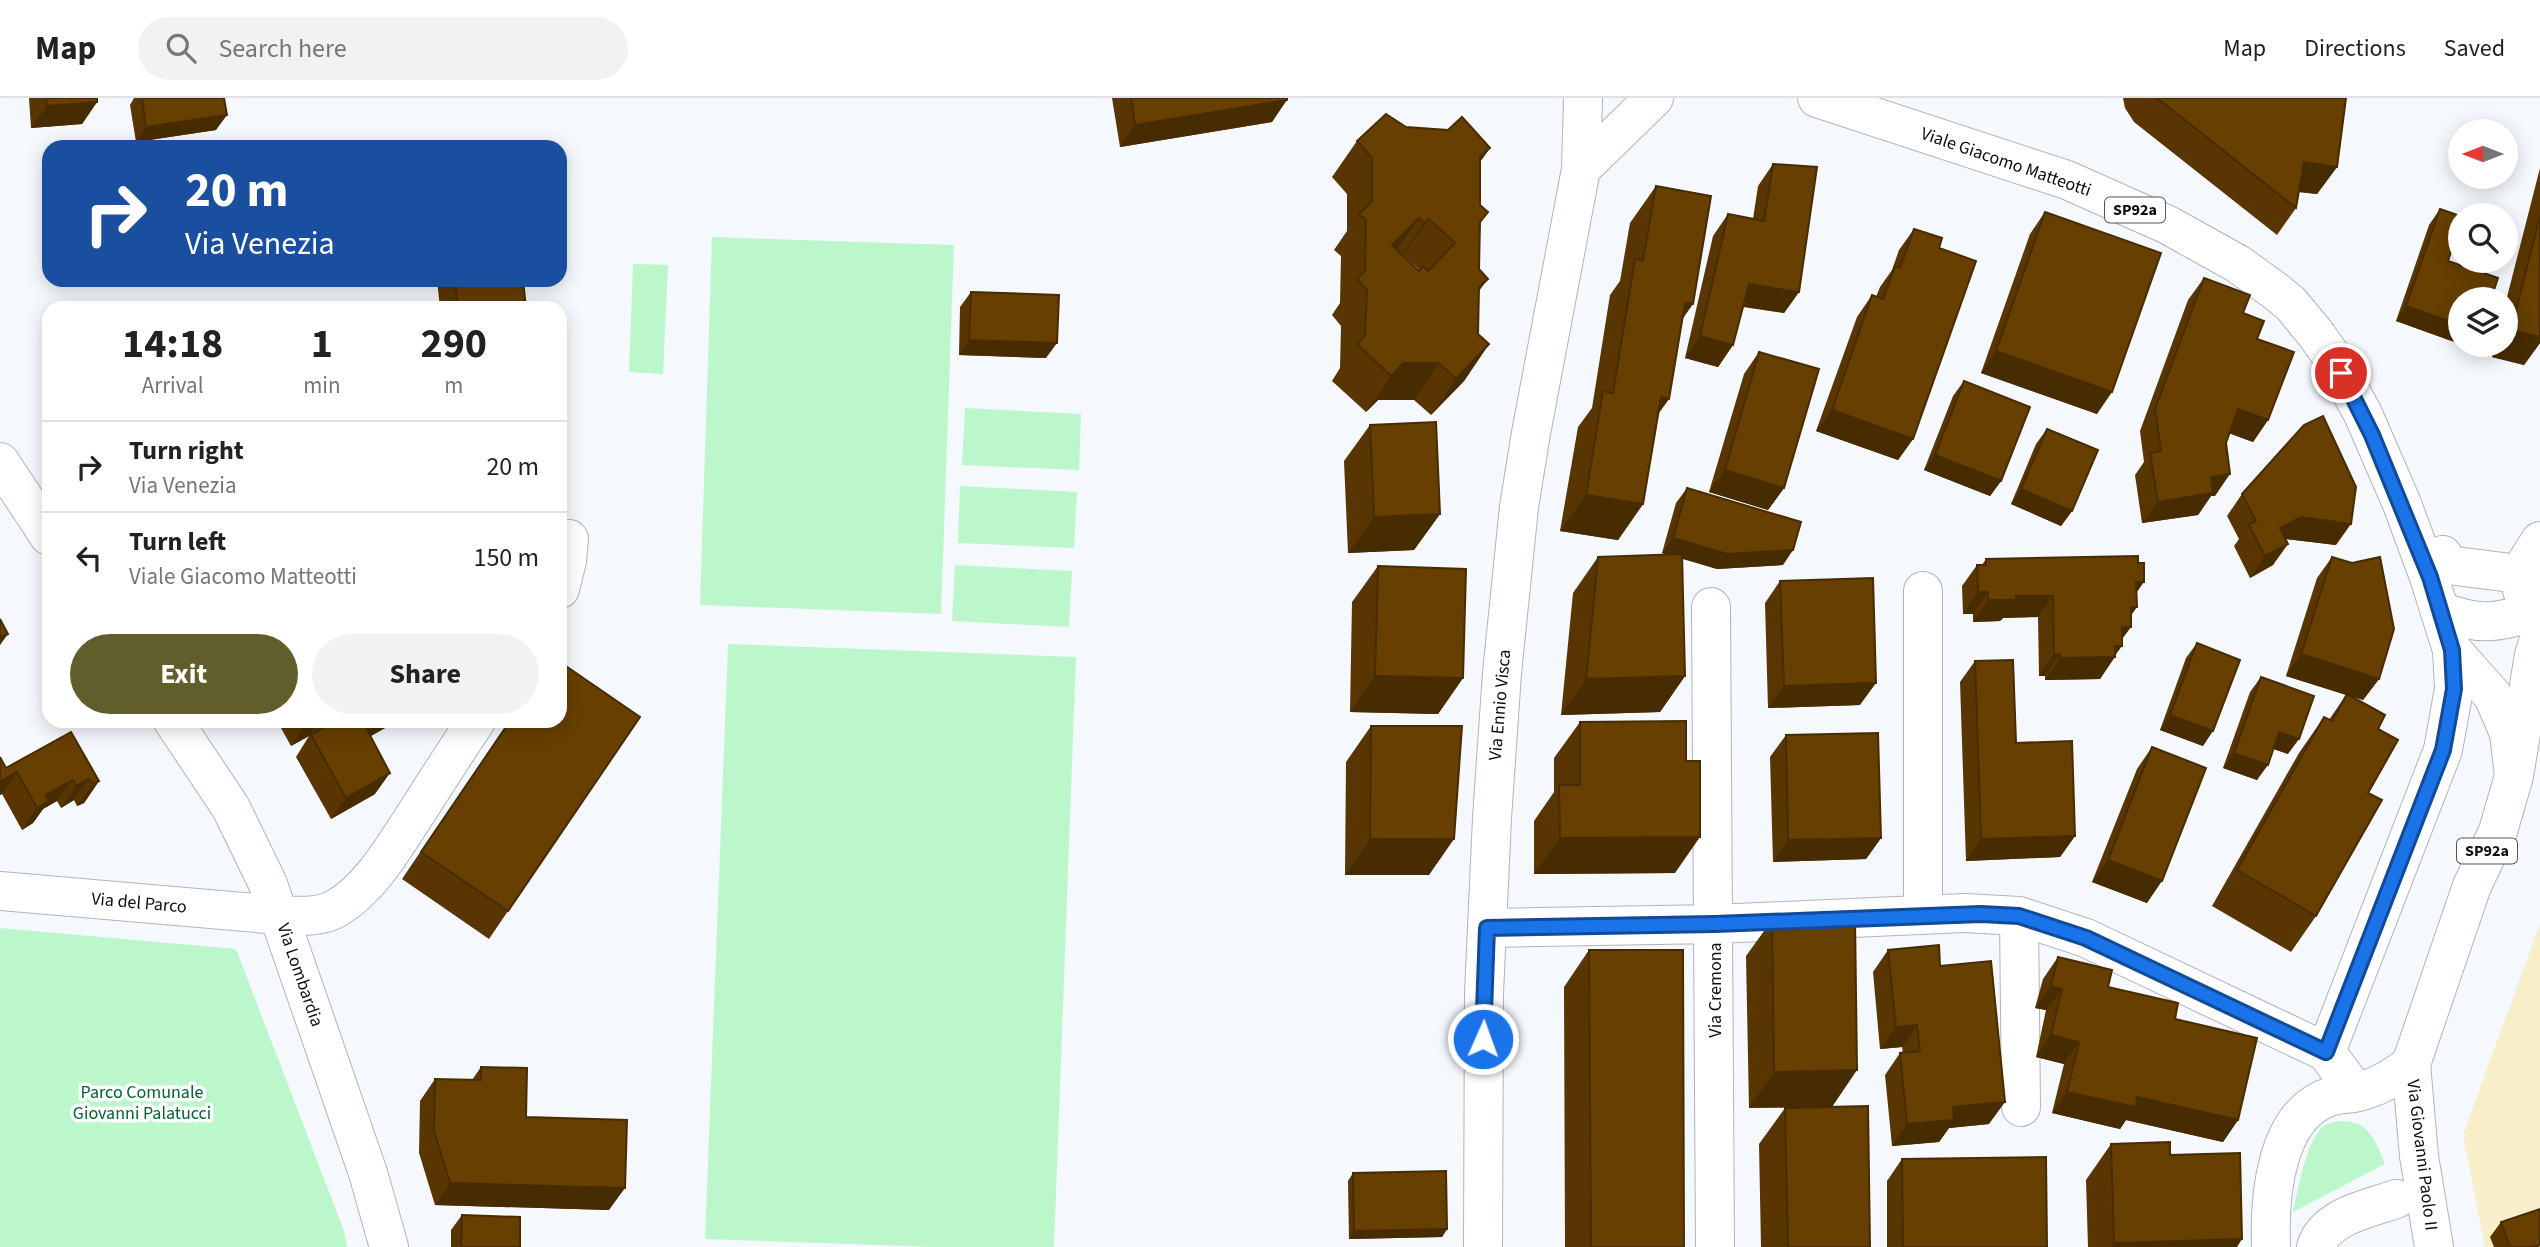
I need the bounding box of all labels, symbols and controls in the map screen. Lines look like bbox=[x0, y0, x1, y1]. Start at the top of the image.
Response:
search box bbox=[138, 17, 628, 80]
text: Map bbox=[35, 25, 96, 72]
icon: search bbox=[162, 29, 200, 67]
text: Search here bbox=[218, 30, 347, 67]
text: Map bbox=[2223, 31, 2266, 66]
text: Directions bbox=[2304, 31, 2406, 66]
text: Saved bbox=[2444, 31, 2505, 66]
north arrow bbox=[2448, 119, 2518, 189]
map controls bbox=[2448, 119, 2518, 357]
street label: Viale Giacomo Matteotti bbox=[1918, 121, 2094, 203]
text: 20 m bbox=[185, 156, 289, 226]
icon: right bbox=[70, 168, 161, 259]
road number: SP92a bbox=[2105, 198, 2165, 222]
button: search bbox=[2448, 203, 2518, 273]
text: Via Venezia bbox=[185, 221, 335, 267]
button: layers bbox=[2448, 287, 2518, 357]
text: 14:18 bbox=[122, 314, 223, 374]
text: 1 bbox=[311, 314, 333, 374]
text: 290 bbox=[420, 314, 487, 374]
pin bbox=[2311, 343, 2371, 403]
icon: arrive bbox=[2322, 354, 2360, 392]
text: Arrival bbox=[142, 369, 204, 402]
text: min bbox=[303, 369, 341, 402]
text: m bbox=[444, 369, 463, 402]
text: Turn right bbox=[129, 432, 244, 469]
icon: right bbox=[70, 448, 108, 486]
text: 20 m bbox=[486, 448, 539, 485]
text: Via Venezia bbox=[129, 469, 237, 502]
text: Turn left bbox=[129, 523, 226, 560]
icon: left bbox=[70, 539, 108, 577]
text: 150 m bbox=[473, 539, 539, 576]
text: Viale Giacomo Matteotti bbox=[129, 560, 357, 593]
button: Exit bbox=[70, 634, 298, 714]
button: Share bbox=[312, 634, 539, 714]
street label: Via Ennio Visca bbox=[1483, 648, 1517, 762]
road number: SP92a bbox=[2457, 838, 2517, 864]
street label: Via del Parco bbox=[90, 886, 188, 920]
street label: Via Lombardia bbox=[271, 920, 329, 1030]
street label: Via Cremona bbox=[1703, 942, 1728, 1038]
position arrow bbox=[1446, 1002, 1520, 1076]
street label: Via Giovanni Paolo II bbox=[2400, 1078, 2444, 1232]
park label: Parco Comunale Giovanni Palatucci bbox=[73, 1080, 211, 1126]

